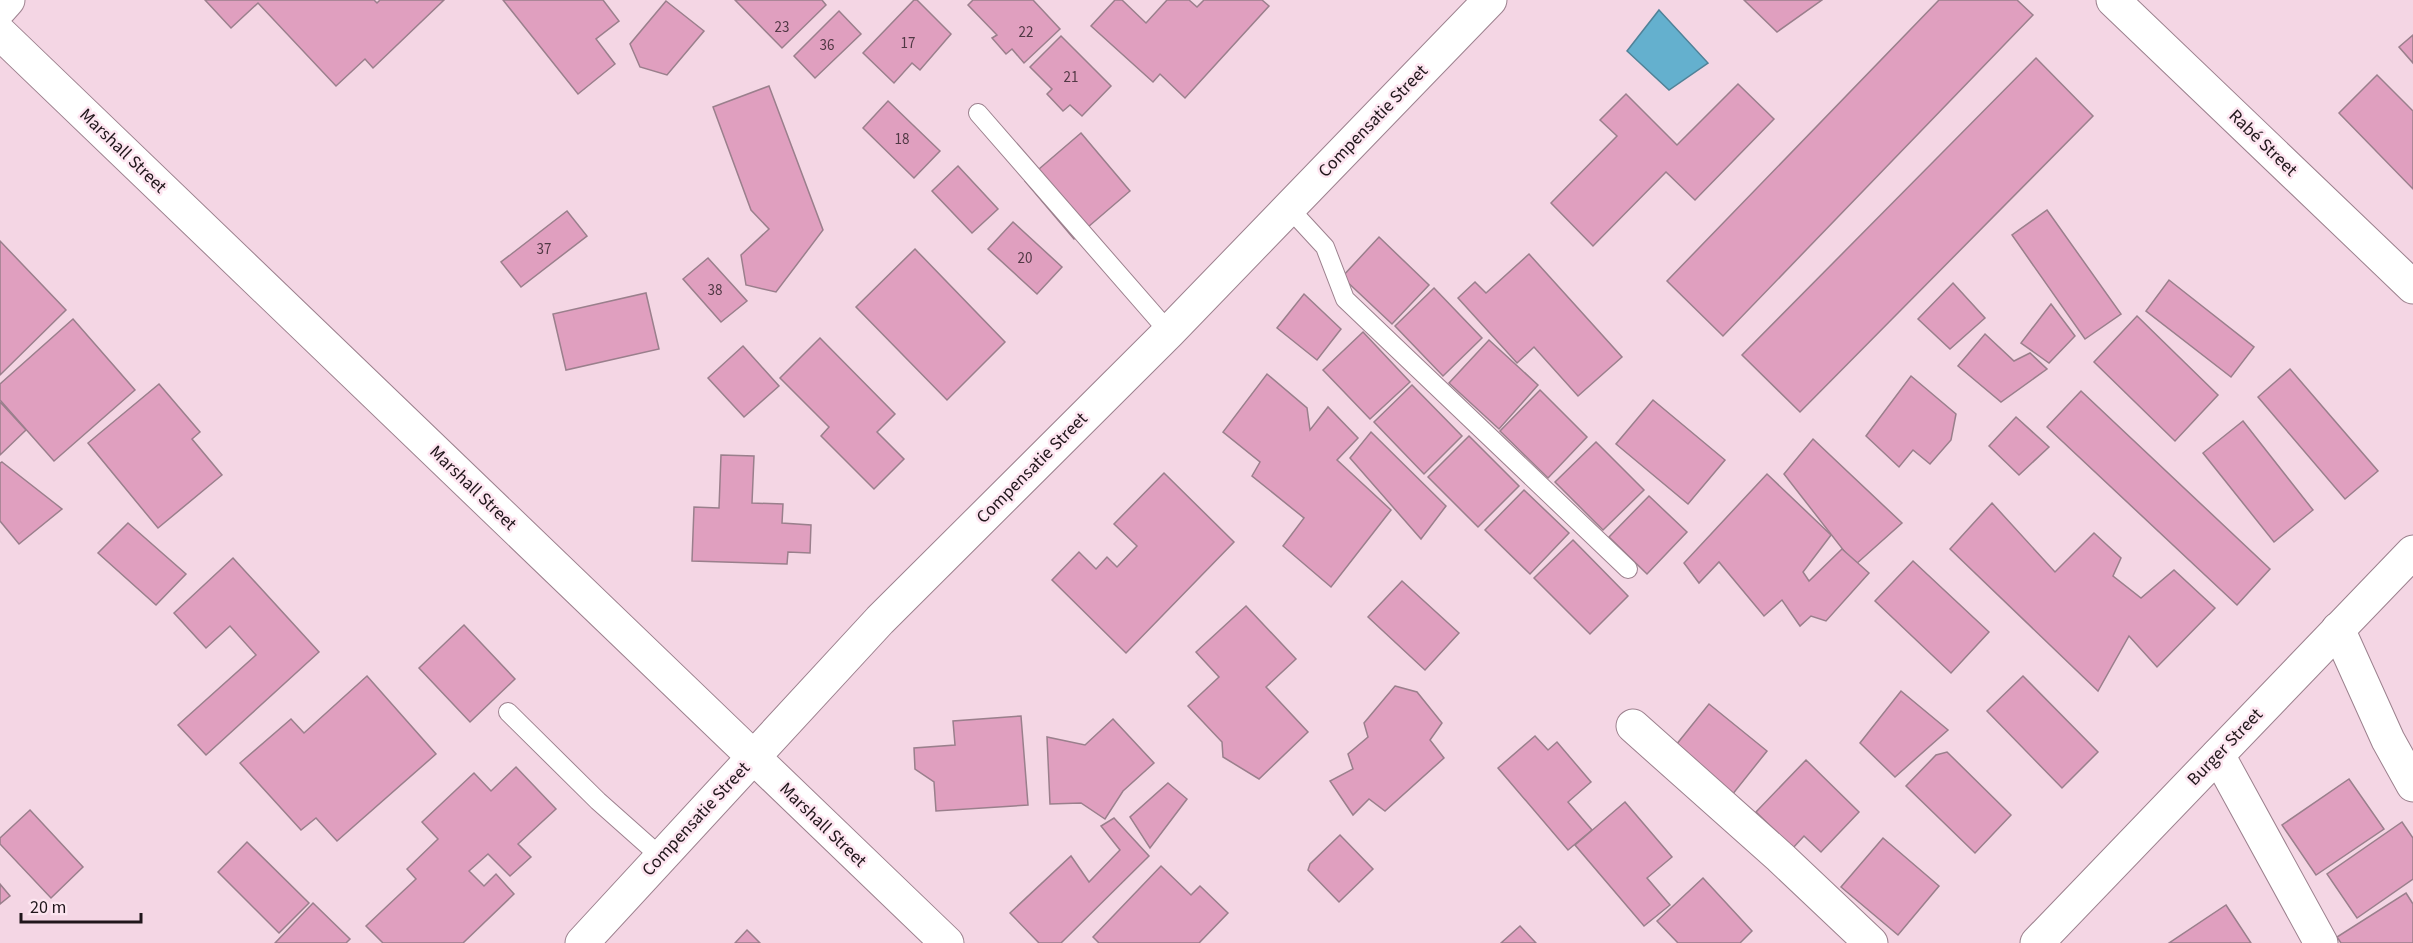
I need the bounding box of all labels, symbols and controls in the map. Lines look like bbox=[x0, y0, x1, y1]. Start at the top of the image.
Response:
house number: 23 bbox=[775, 17, 789, 38]
house number: 22 bbox=[1019, 22, 1033, 43]
house number: 17 bbox=[901, 33, 915, 54]
house number: 36 bbox=[820, 35, 834, 56]
street label: Compensatie Street bbox=[1313, 59, 1433, 183]
house number: 21 bbox=[1064, 67, 1078, 88]
street label: Marshall Street bbox=[74, 103, 172, 199]
street label: Rabé Street bbox=[2223, 104, 2303, 182]
house number: 18 bbox=[895, 129, 909, 150]
house number: 37 bbox=[537, 239, 551, 260]
house number: 20 bbox=[1018, 248, 1032, 269]
house number: 38 bbox=[708, 280, 722, 301]
street label: Compensatie Street bbox=[971, 407, 1093, 529]
street label: Marshall Street bbox=[424, 440, 522, 536]
street label: Burger Street bbox=[2182, 703, 2268, 791]
street label: Compensatie Street bbox=[636, 756, 756, 882]
street label: Marshall Street bbox=[774, 777, 872, 873]
scale bar bbox=[21, 886, 141, 924]
text: 20 m bbox=[30, 895, 66, 920]

